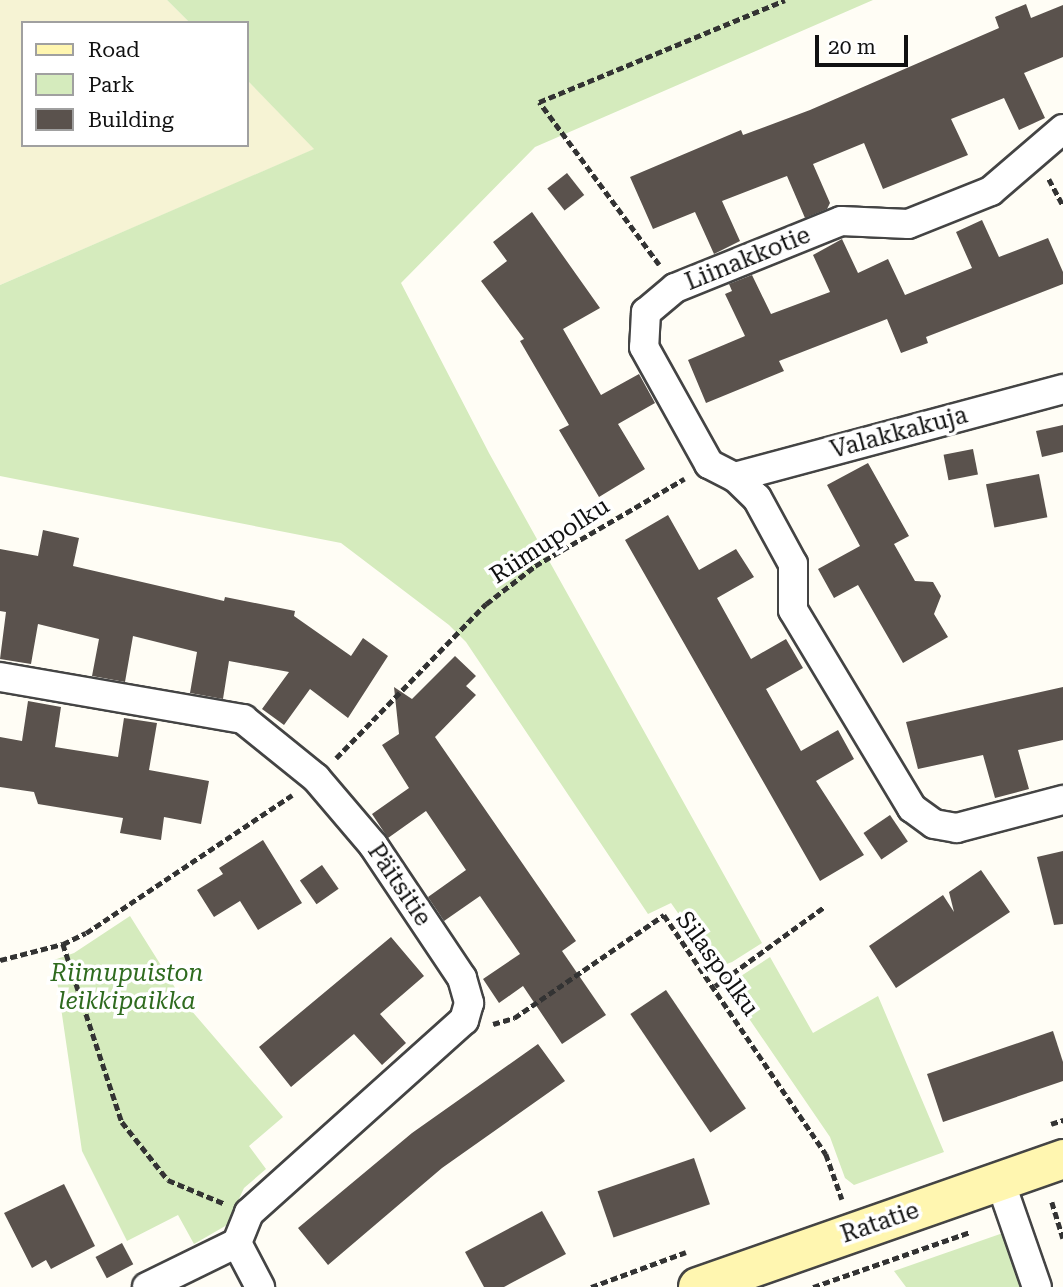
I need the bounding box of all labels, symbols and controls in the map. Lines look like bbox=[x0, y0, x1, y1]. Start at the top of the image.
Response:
legend bbox=[21, 21, 248, 147]
scale bar bbox=[818, 21, 911, 65]
text: 20 m bbox=[828, 35, 876, 59]
text: Road bbox=[88, 38, 140, 62]
text: Park bbox=[88, 73, 134, 97]
text: Building bbox=[88, 108, 174, 132]
street label: Liinakkotie bbox=[681, 221, 815, 297]
street label: Valakkakuja bbox=[827, 401, 971, 465]
street label: Riimupolku bbox=[485, 492, 615, 590]
street label: Päitsitie bbox=[361, 838, 437, 932]
street label: Silaspolku bbox=[669, 906, 765, 1022]
park label: Riimupuiston leikkipaikka bbox=[51, 960, 203, 1016]
street label: Ratatie bbox=[837, 1196, 923, 1250]

